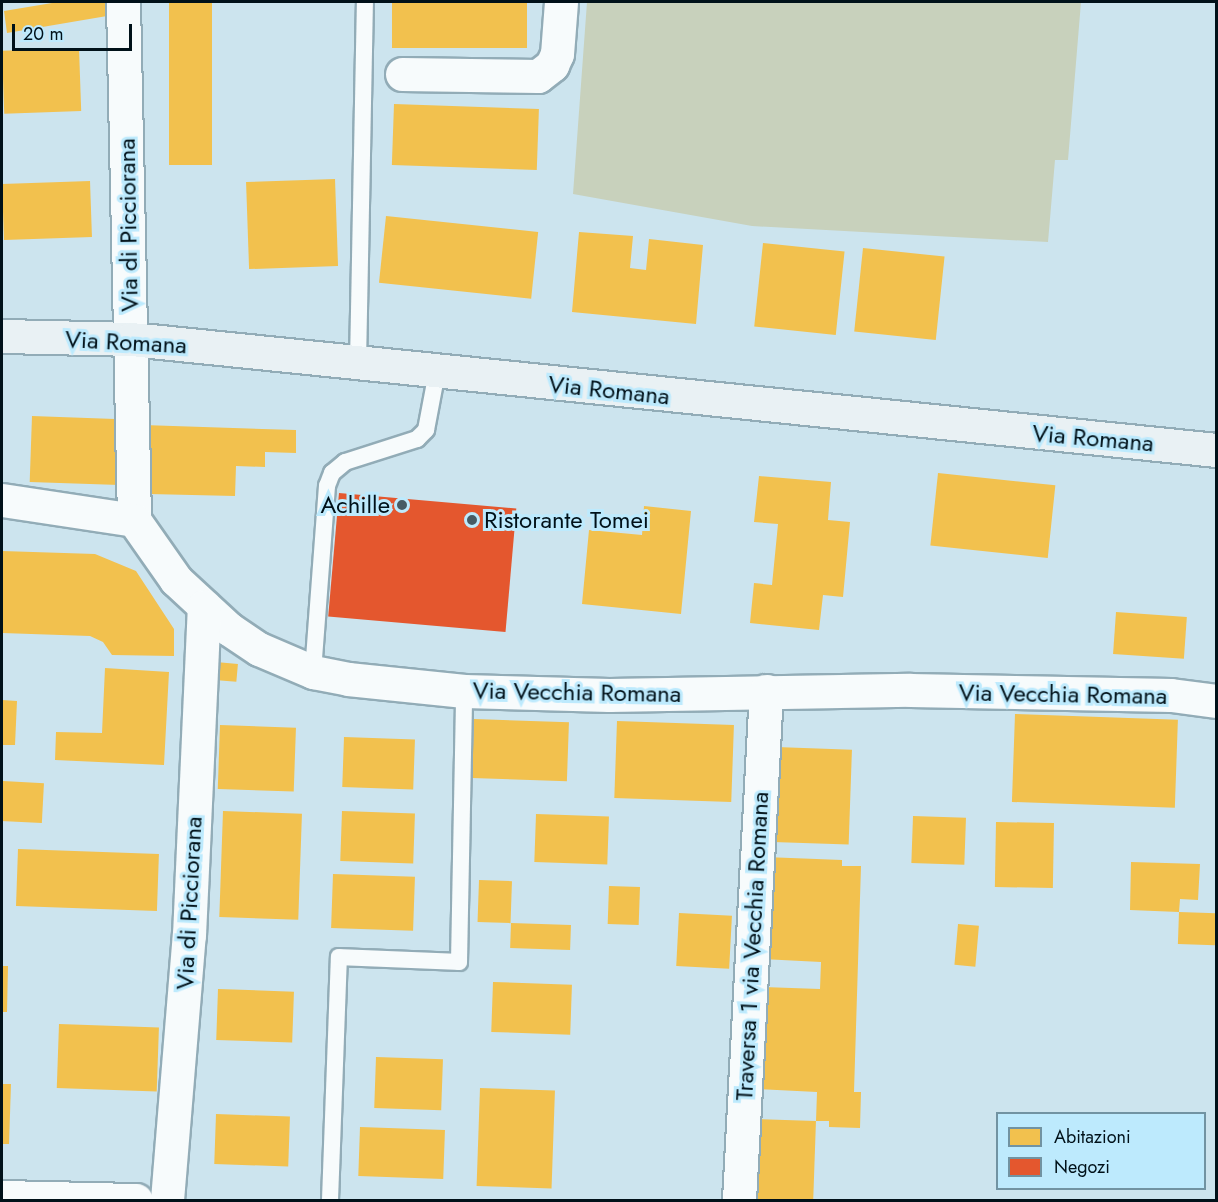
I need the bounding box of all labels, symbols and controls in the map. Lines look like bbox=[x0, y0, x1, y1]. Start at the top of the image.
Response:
scale bar bbox=[15, 12, 135, 50]
text: 20 m bbox=[23, 21, 63, 47]
street label: Via di Picciorana bbox=[112, 138, 144, 312]
street label: Via Romana bbox=[64, 324, 188, 360]
street label: Via Romana bbox=[547, 369, 671, 411]
street label: Via Romana bbox=[1031, 418, 1155, 458]
place label: Achille bbox=[320, 491, 390, 519]
marker: Achille bbox=[395, 498, 409, 512]
place label: Ristorante Tomei bbox=[484, 506, 649, 534]
marker: Ristorante Tomei bbox=[465, 513, 479, 527]
street label: Via Vecchia Romana bbox=[472, 676, 682, 708]
street label: Via Vecchia Romana bbox=[958, 678, 1168, 710]
street label: Traversa 1 via Vecchia Romana bbox=[730, 791, 774, 1101]
street label: Via di Picciorana bbox=[170, 816, 208, 990]
legend bbox=[996, 1112, 1206, 1190]
text: Abitazioni bbox=[1054, 1124, 1131, 1150]
text: Negozi bbox=[1054, 1154, 1110, 1180]

